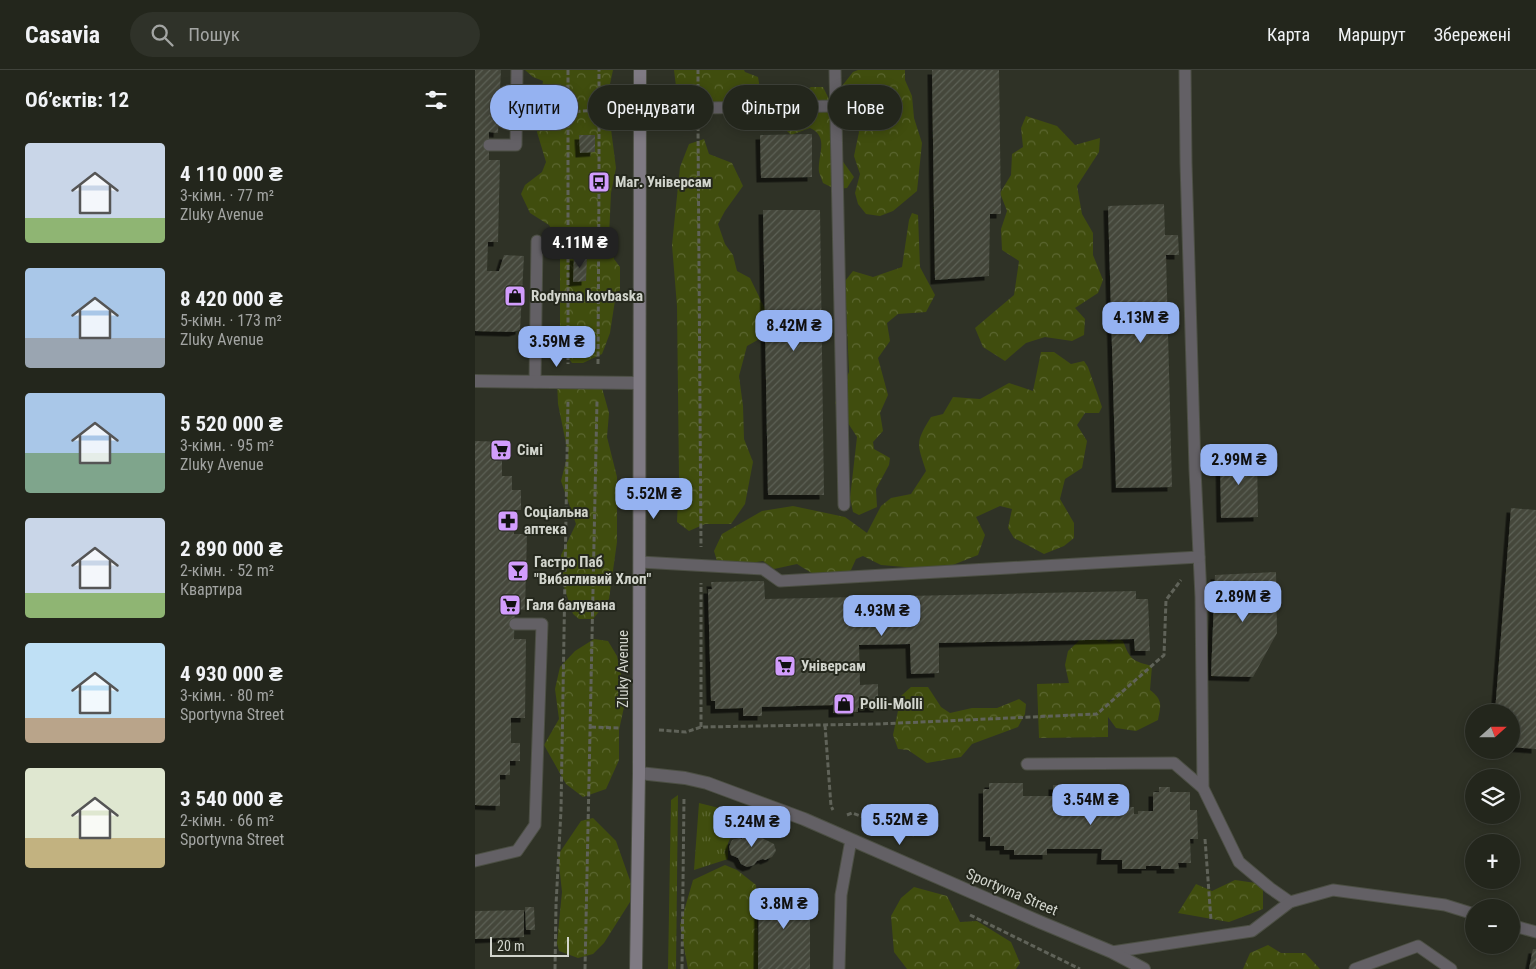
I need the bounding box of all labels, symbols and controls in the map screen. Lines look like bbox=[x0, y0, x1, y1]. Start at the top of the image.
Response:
search box bbox=[130, 12, 480, 57]
text: Casavia bbox=[25, 21, 100, 49]
icon: search bbox=[148, 21, 176, 49]
text: Пошук bbox=[188, 23, 240, 46]
text: Карта bbox=[1267, 24, 1310, 45]
text: Маршрут bbox=[1338, 24, 1406, 45]
text: Збережені bbox=[1434, 24, 1511, 45]
chip: Купити bbox=[490, 85, 578, 130]
chip: Орендувати bbox=[588, 85, 713, 130]
chip: Фільтри bbox=[723, 85, 818, 130]
chip: Нове bbox=[828, 85, 902, 130]
icon: filters bbox=[422, 86, 450, 114]
text: Об’єктів: 12 bbox=[25, 88, 129, 112]
text: 4 110 000 ₴ bbox=[180, 162, 283, 186]
icon: home bbox=[65, 163, 125, 223]
bus stop icon: Маг. Універсам bbox=[587, 170, 611, 194]
place label: Маг. Універсам bbox=[615, 173, 712, 191]
text: 3-кімн. · 77 m² bbox=[180, 186, 274, 205]
text: Zluky Avenue bbox=[180, 205, 263, 224]
pin: 4.11M ₴ bbox=[534, 226, 626, 269]
text: 4.11M ₴ bbox=[552, 233, 608, 252]
shop icon: Rodynna kovbaska bbox=[503, 284, 527, 308]
text: 8 420 000 ₴ bbox=[180, 287, 283, 311]
place label: Rodynna kovbaska bbox=[531, 287, 643, 305]
icon: home bbox=[65, 288, 125, 348]
pin: 4.13M ₴ bbox=[1095, 302, 1187, 344]
text: 4.13M ₴ bbox=[1113, 308, 1169, 327]
pin: 8.42M ₴ bbox=[748, 310, 840, 352]
text: 5-кімн. · 173 m² bbox=[180, 311, 282, 330]
text: 8.42M ₴ bbox=[766, 316, 822, 335]
pin: 3.59M ₴ bbox=[511, 326, 603, 368]
text: Zluky Avenue bbox=[180, 330, 263, 349]
text: 3.59M ₴ bbox=[529, 332, 585, 351]
text: 5 520 000 ₴ bbox=[180, 412, 283, 436]
icon: home bbox=[65, 413, 125, 473]
text: 3-кімн. · 95 m² bbox=[180, 436, 274, 455]
supermarket icon: Сімі bbox=[489, 438, 513, 462]
place label: Сімі bbox=[517, 441, 543, 459]
pin: 2.99M ₴ bbox=[1193, 444, 1285, 486]
text: 2.99M ₴ bbox=[1211, 450, 1267, 469]
text: Zluky Avenue bbox=[180, 455, 263, 474]
pin: 5.52M ₴ bbox=[608, 478, 700, 520]
text: 5.52M ₴ bbox=[626, 484, 682, 503]
place label: Соціальна аптека bbox=[524, 503, 588, 538]
pharmacy icon: Соціальна аптека bbox=[496, 509, 520, 533]
text: 2 890 000 ₴ bbox=[180, 537, 283, 561]
icon: home bbox=[65, 538, 125, 598]
place label: Гастро Паб "Вибагливий Хлоп" bbox=[534, 553, 652, 588]
bar icon: Гастро Паб "Вибагливий Хлоп" bbox=[506, 559, 530, 583]
text: 2-кімн. · 52 m² bbox=[180, 561, 274, 580]
text: Квартира bbox=[180, 580, 242, 599]
pin: 2.89M ₴ bbox=[1197, 580, 1289, 623]
text: 2.89M ₴ bbox=[1215, 587, 1271, 606]
supermarket icon: Галя балувана bbox=[498, 593, 522, 617]
pin: 4.93M ₴ bbox=[836, 594, 928, 637]
place label: Галя балувана bbox=[526, 596, 615, 614]
text: 4.93M ₴ bbox=[854, 601, 910, 620]
street label: Zluky Avenue bbox=[614, 630, 632, 708]
supermarket icon: Універсам bbox=[773, 654, 797, 678]
place label: Універсам bbox=[801, 657, 866, 675]
text: 4 930 000 ₴ bbox=[180, 662, 283, 686]
icon: home bbox=[65, 663, 125, 723]
text: 3-кімн. · 80 m² bbox=[180, 686, 274, 705]
shop icon: Polli-Molli bbox=[832, 692, 856, 716]
place label: Polli-Molli bbox=[860, 695, 923, 713]
north arrow bbox=[1465, 704, 1520, 759]
map controls bbox=[1465, 704, 1520, 954]
text: Sportyvna Street bbox=[180, 705, 284, 724]
button: layers bbox=[1465, 769, 1520, 824]
pin: 3.54M ₴ bbox=[1045, 784, 1137, 826]
text: 3 540 000 ₴ bbox=[180, 787, 283, 811]
icon: home bbox=[65, 788, 125, 848]
text: 3.54M ₴ bbox=[1063, 790, 1119, 809]
pin: 5.52M ₴ bbox=[854, 804, 946, 846]
pin: 5.24M ₴ bbox=[706, 806, 798, 848]
text: 5.52M ₴ bbox=[872, 810, 928, 829]
text: 2-кімн. · 66 m² bbox=[180, 811, 274, 830]
text: 5.24M ₴ bbox=[724, 812, 780, 831]
text: Sportyvna Street bbox=[180, 830, 284, 849]
button: + bbox=[1465, 834, 1520, 889]
street label: Sportyvna Street bbox=[963, 865, 1061, 919]
pin: 3.8M ₴ bbox=[743, 888, 825, 930]
text: 3.8M ₴ bbox=[760, 894, 808, 913]
button: − bbox=[1465, 899, 1520, 954]
scale bar bbox=[490, 934, 569, 957]
text: 20 m bbox=[497, 938, 525, 954]

